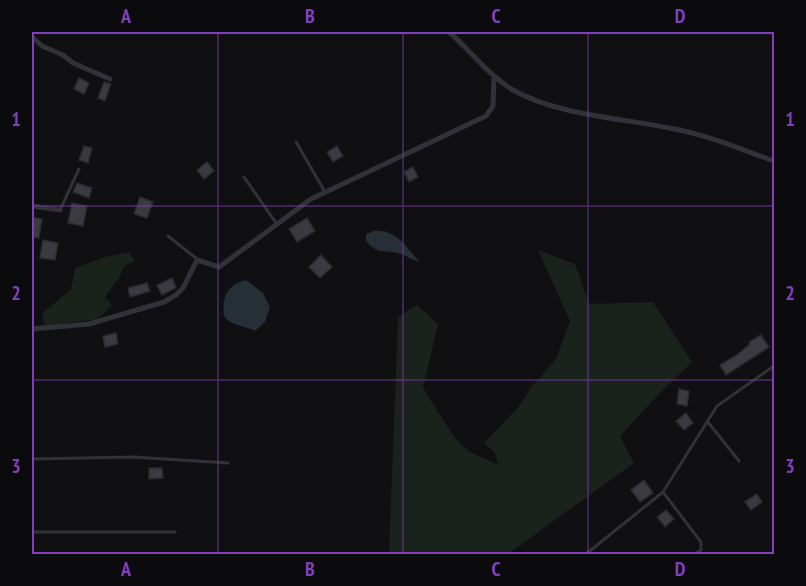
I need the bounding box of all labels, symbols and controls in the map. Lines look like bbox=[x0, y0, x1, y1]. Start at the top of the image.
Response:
text: A bbox=[120, 3, 132, 29]
text: B bbox=[305, 3, 315, 29]
text: C bbox=[491, 3, 501, 29]
text: D bbox=[675, 3, 686, 29]
text: 1 bbox=[11, 106, 21, 132]
text: 1 bbox=[785, 106, 795, 132]
text: 2 bbox=[11, 280, 21, 306]
text: 2 bbox=[785, 280, 795, 306]
text: 3 bbox=[11, 453, 21, 479]
text: 3 bbox=[785, 453, 795, 479]
text: A bbox=[120, 556, 132, 582]
text: B bbox=[305, 556, 315, 582]
text: C bbox=[491, 556, 501, 582]
text: D bbox=[675, 556, 686, 582]

